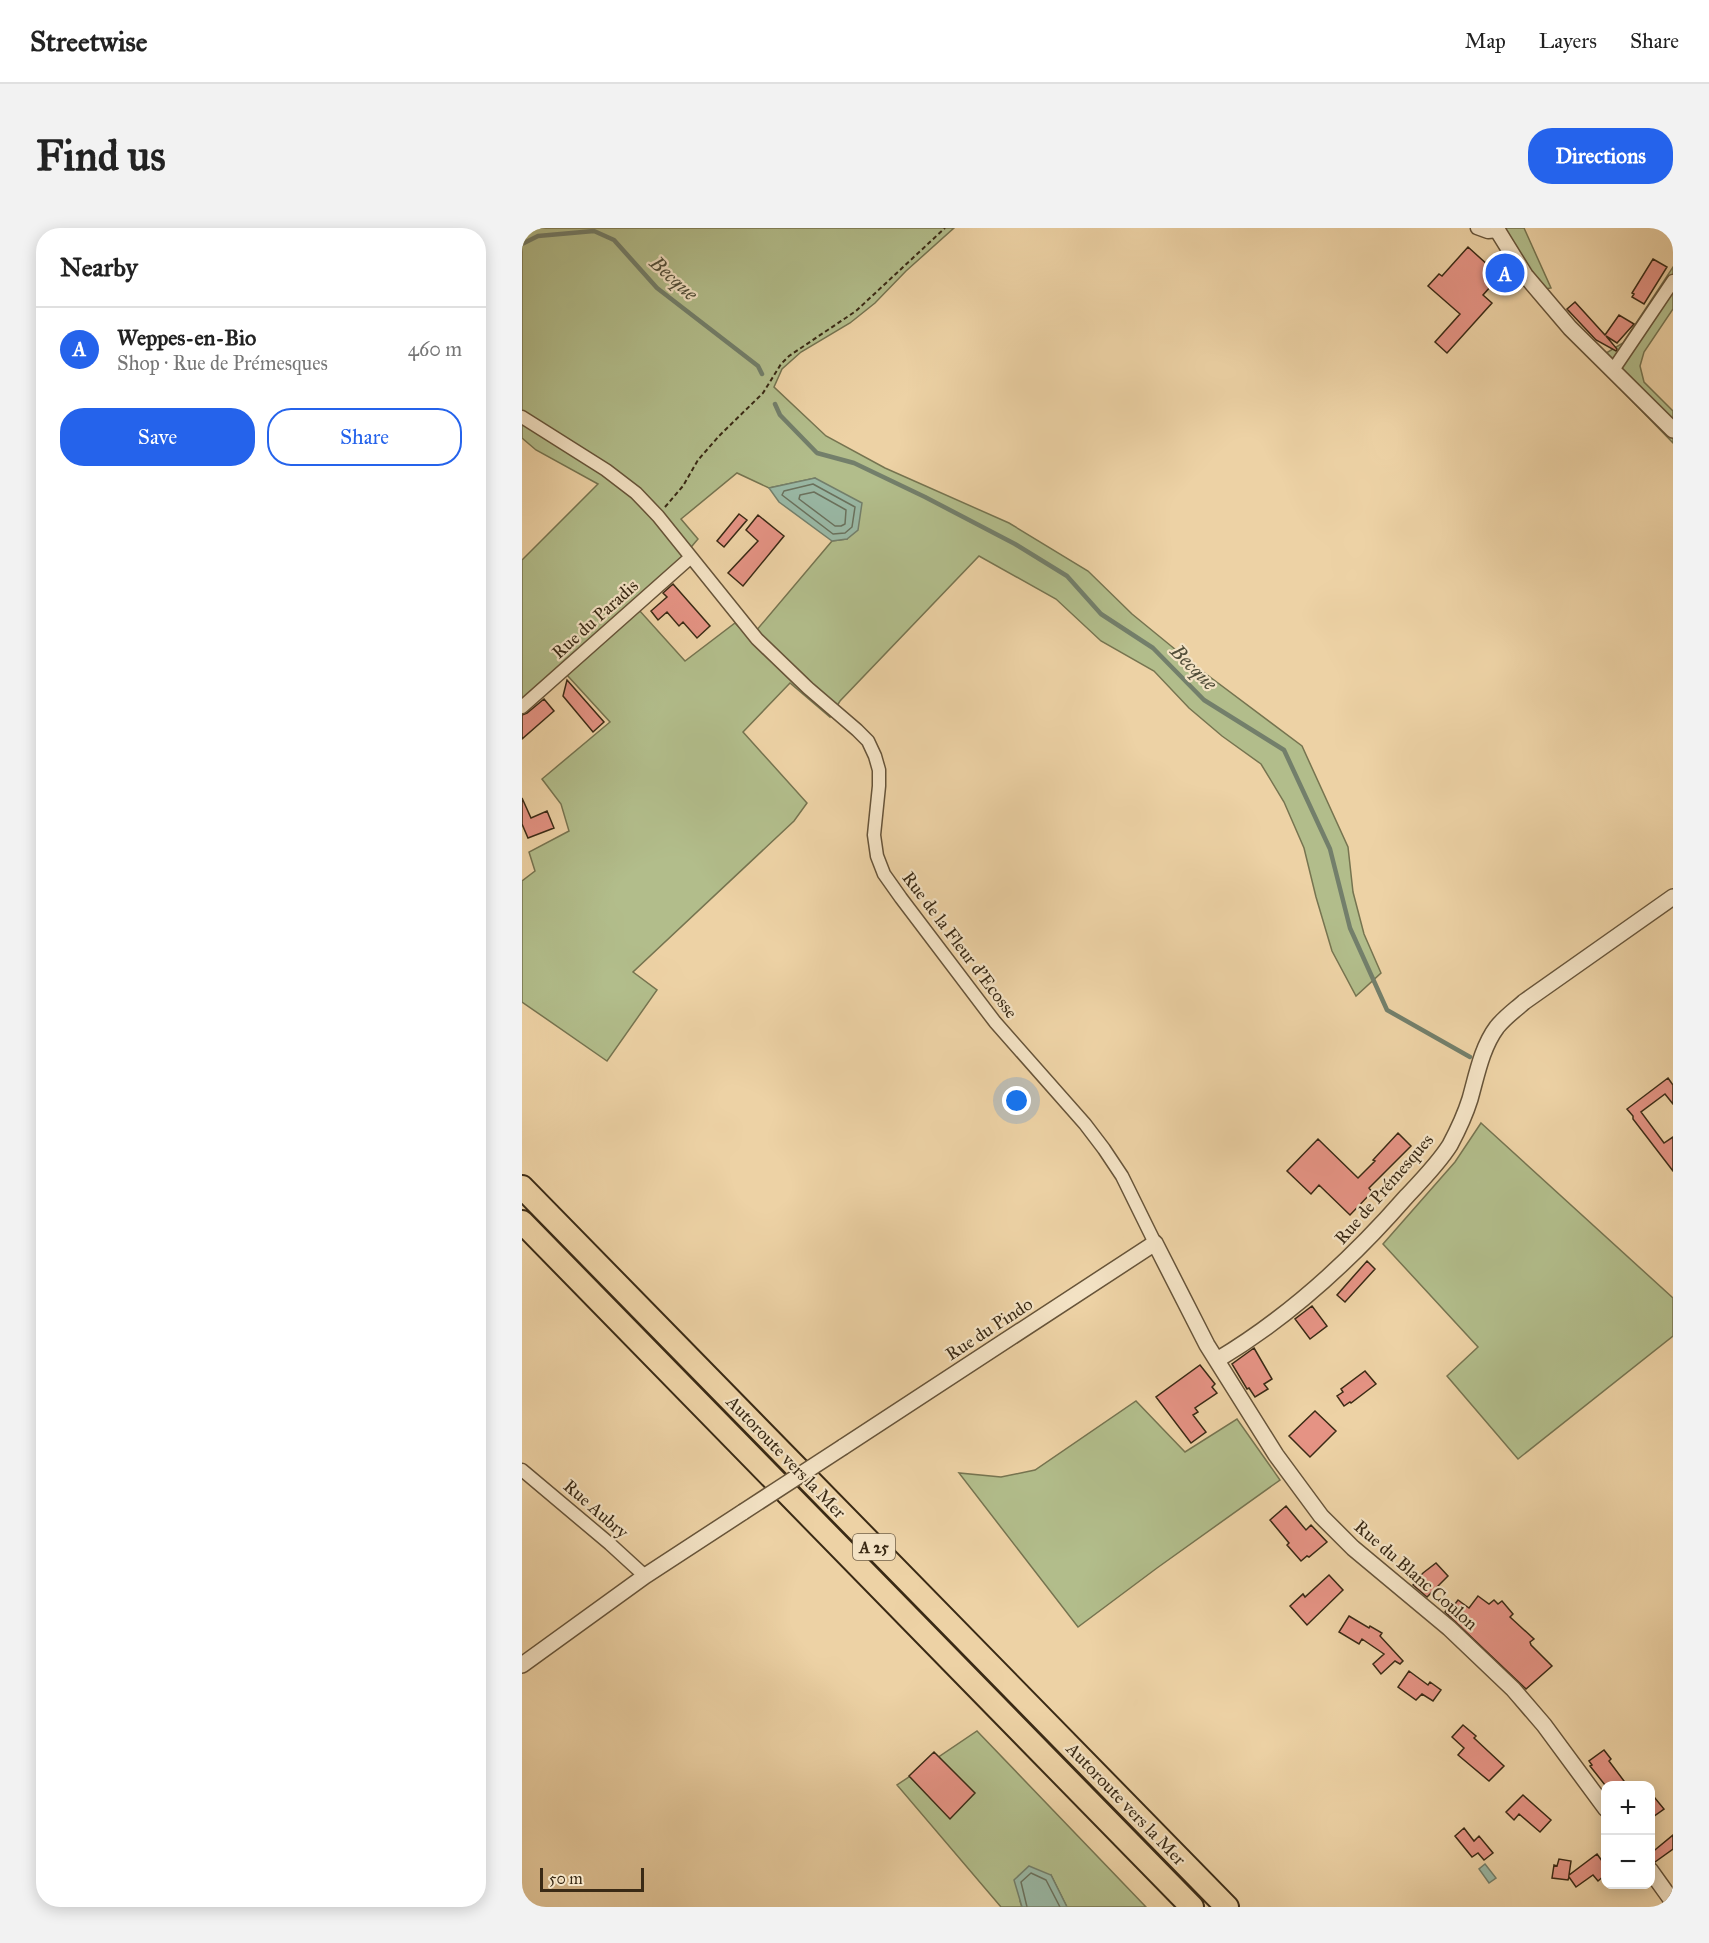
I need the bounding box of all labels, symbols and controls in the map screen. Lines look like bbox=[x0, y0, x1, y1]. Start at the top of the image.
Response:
text: Streetwise bbox=[30, 24, 147, 59]
text: Map bbox=[1465, 28, 1506, 54]
text: Layers bbox=[1539, 28, 1597, 54]
text: Share bbox=[1630, 28, 1679, 54]
button: Directions bbox=[1528, 128, 1673, 184]
text: Find us bbox=[36, 130, 166, 182]
water label: Becque bbox=[645, 250, 703, 306]
pin: A bbox=[1486, 250, 1524, 296]
text: Nearby bbox=[60, 251, 138, 283]
text: Weppes-en-Bio bbox=[117, 324, 256, 351]
text: A bbox=[73, 337, 86, 361]
text: 460 m bbox=[408, 337, 462, 361]
text: Shop · Rue de Prémesques bbox=[117, 351, 328, 375]
button: Save bbox=[60, 408, 255, 466]
button: Share bbox=[267, 408, 462, 466]
street label: Rue du Paradis bbox=[547, 575, 643, 663]
water label: Becque bbox=[1165, 638, 1222, 695]
street label: Rue de la Fleur d'Ecosse bbox=[898, 867, 1022, 1023]
your location bbox=[1002, 1086, 1031, 1115]
street label: Rue de Prémesques bbox=[1330, 1129, 1439, 1250]
street label: Rue du Pindo bbox=[941, 1293, 1037, 1365]
street label: Autoroute vers la Mer bbox=[721, 1390, 850, 1523]
street label: Rue Aubry bbox=[559, 1475, 633, 1544]
street label: Rue du Blanc Coulon bbox=[1350, 1515, 1482, 1635]
road number: A 25 bbox=[853, 1534, 895, 1560]
street label: Autoroute vers la Mer bbox=[1061, 1737, 1190, 1870]
map controls bbox=[1601, 1781, 1655, 1889]
button: + bbox=[1601, 1781, 1655, 1835]
button: − bbox=[1601, 1835, 1655, 1889]
scale bar bbox=[540, 1865, 644, 1892]
text: 50 m bbox=[549, 1869, 583, 1888]

